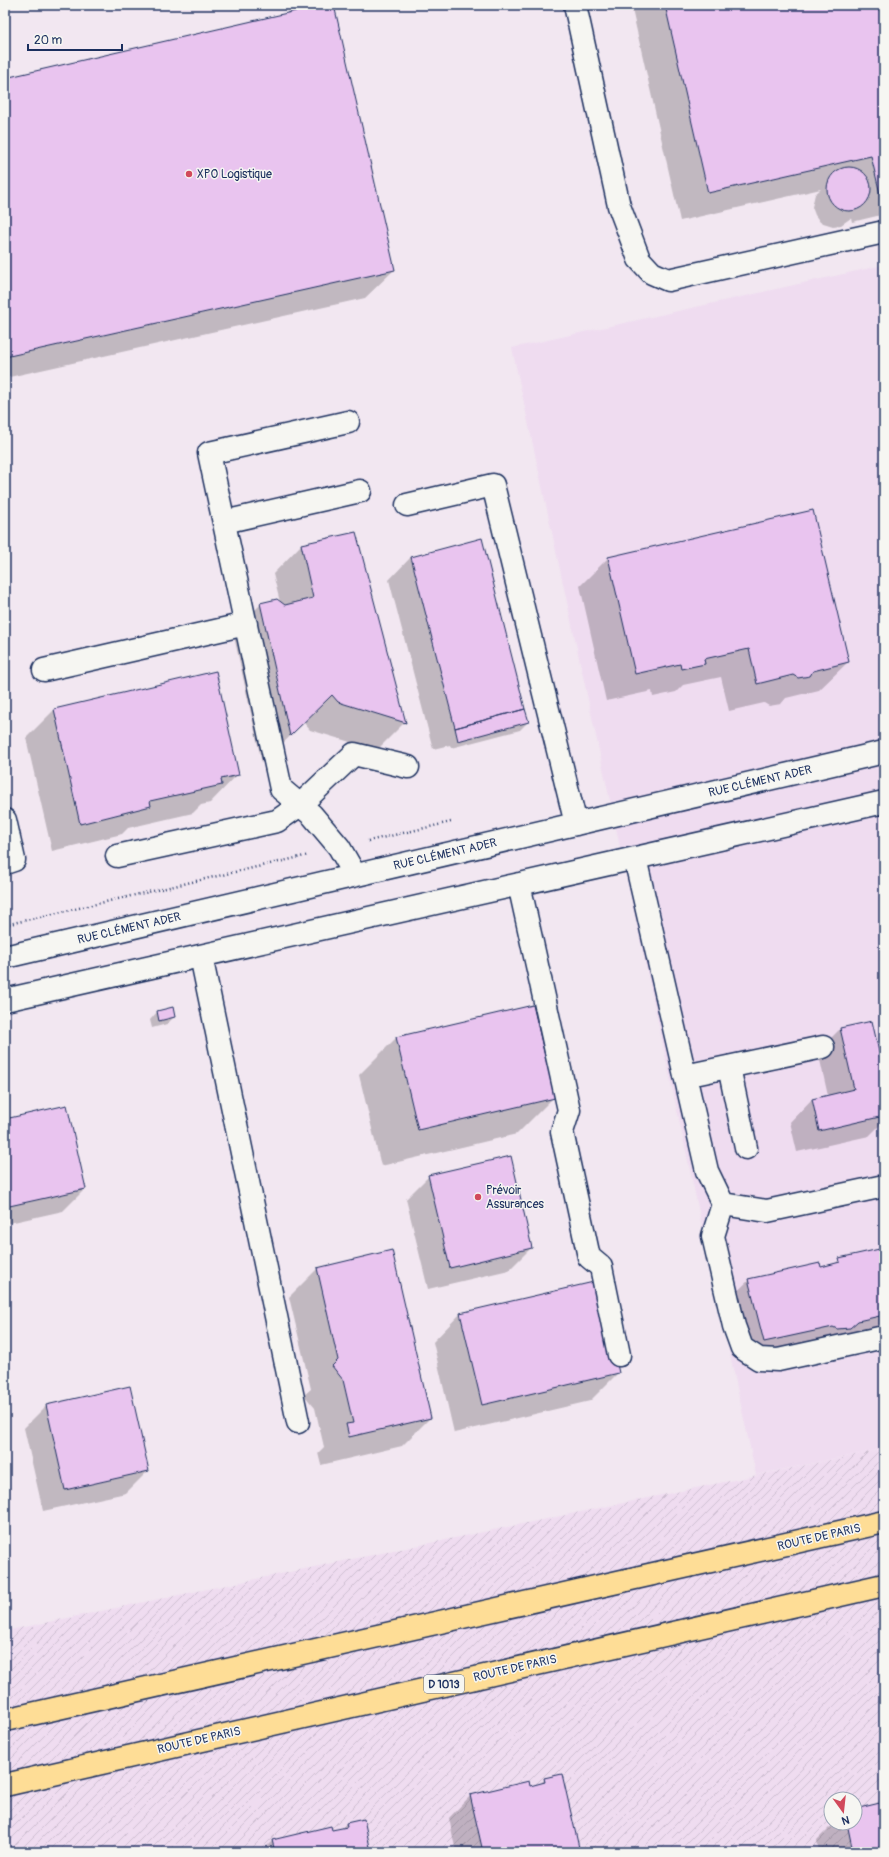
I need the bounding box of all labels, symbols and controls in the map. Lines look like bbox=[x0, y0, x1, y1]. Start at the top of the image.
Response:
scale bar bbox=[28, 26, 122, 52]
text: 20 m bbox=[34, 33, 63, 48]
place label: XPO Logistique bbox=[197, 167, 272, 182]
marker: XPO Logistique bbox=[184, 169, 194, 179]
street label: RUE CLÉMENT ADER bbox=[707, 761, 813, 801]
street label: RUE CLÉMENT ADER bbox=[392, 834, 498, 874]
street label: RUE CLÉMENT ADER bbox=[76, 908, 182, 948]
place label: Prévoir Assurances bbox=[486, 1183, 545, 1212]
marker: Prévoir Assurances bbox=[473, 1192, 483, 1202]
street label: ROUTE DE PARIS bbox=[776, 1521, 862, 1554]
street label: ROUTE DE PARIS bbox=[472, 1652, 558, 1685]
road number: D 1013 bbox=[424, 1675, 464, 1693]
street label: ROUTE DE PARIS bbox=[156, 1724, 242, 1757]
north arrow bbox=[823, 1791, 863, 1831]
text: N bbox=[840, 1813, 851, 1828]

